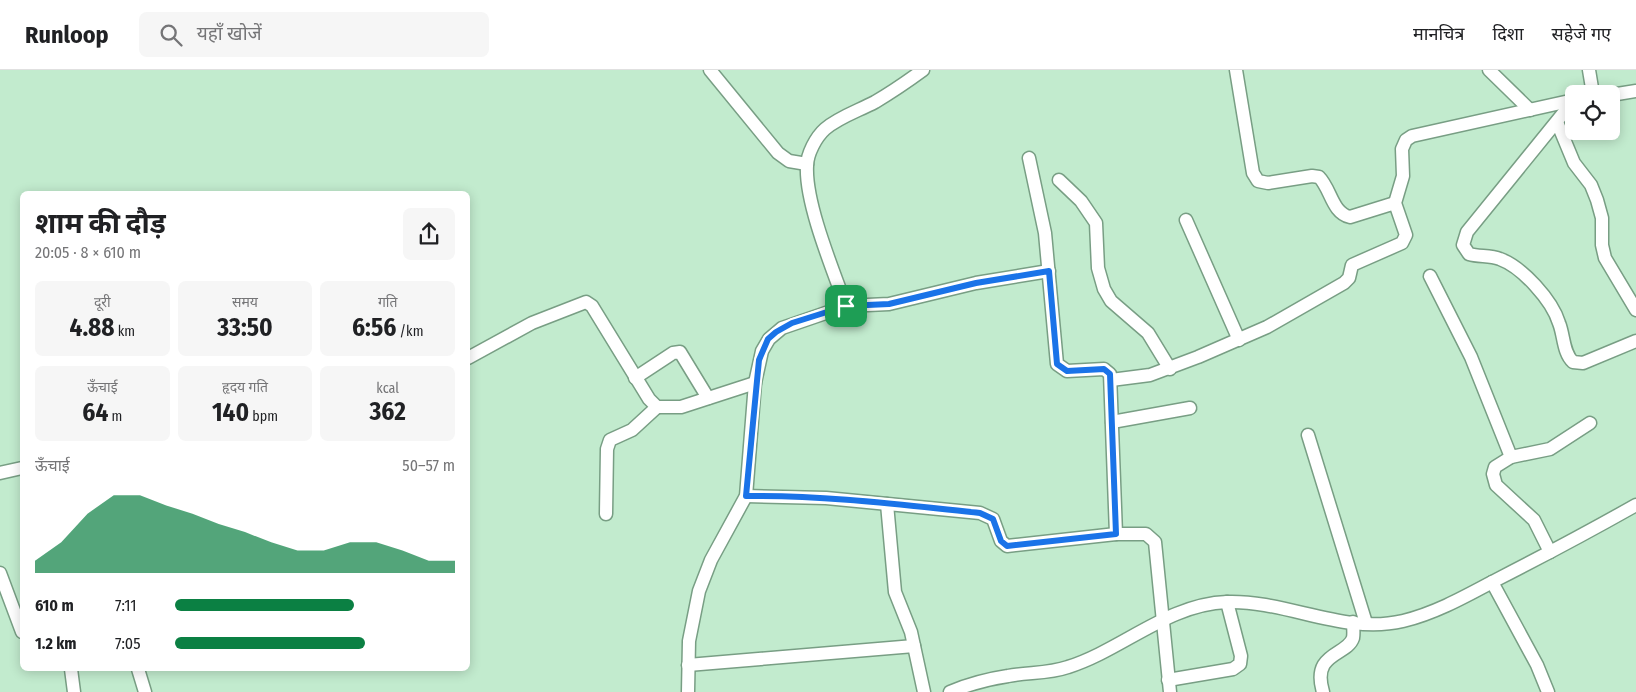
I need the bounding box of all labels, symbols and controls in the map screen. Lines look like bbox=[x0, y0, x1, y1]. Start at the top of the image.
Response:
search box bbox=[139, 12, 489, 57]
text: Runloop bbox=[25, 21, 109, 49]
icon: search bbox=[157, 21, 185, 49]
text: यहाँ खोजें bbox=[197, 22, 262, 45]
text: मानचित्र bbox=[1413, 23, 1464, 45]
text: दिशा bbox=[1492, 23, 1524, 45]
text: सहेजे गए bbox=[1552, 23, 1611, 45]
map controls bbox=[1565, 85, 1620, 140]
button: locate bbox=[1565, 85, 1620, 140]
text: शाम की दौड़ bbox=[35, 207, 166, 240]
button: share bbox=[403, 208, 455, 260]
text: 20:05 · 8 × 610 m bbox=[35, 243, 141, 262]
pin bbox=[825, 285, 867, 327]
icon: arrive bbox=[832, 292, 860, 320]
text: दूरी bbox=[94, 294, 111, 311]
text: समय bbox=[232, 294, 258, 311]
text: गति bbox=[378, 294, 397, 311]
text: 4.88 bbox=[70, 313, 115, 343]
text: 33:50 bbox=[217, 313, 273, 343]
text: 6:56 bbox=[352, 313, 396, 343]
text: km bbox=[115, 323, 135, 340]
text: /km bbox=[396, 323, 423, 340]
text: ऊँचाई bbox=[87, 379, 118, 396]
text: हृदय गति bbox=[222, 379, 268, 396]
text: kcal bbox=[376, 380, 399, 397]
text: 362 bbox=[370, 397, 406, 427]
text: 64 bbox=[82, 398, 108, 428]
text: 140 bbox=[212, 398, 249, 428]
text: m bbox=[108, 408, 122, 425]
text: bpm bbox=[249, 408, 278, 425]
text: ऊँचाई bbox=[35, 456, 70, 475]
text: 50–57 m bbox=[402, 456, 455, 475]
text: 610 m bbox=[35, 596, 74, 615]
text: 7:11 bbox=[115, 596, 136, 615]
text: 1.2 km bbox=[35, 634, 77, 653]
text: 7:05 bbox=[115, 634, 141, 653]

